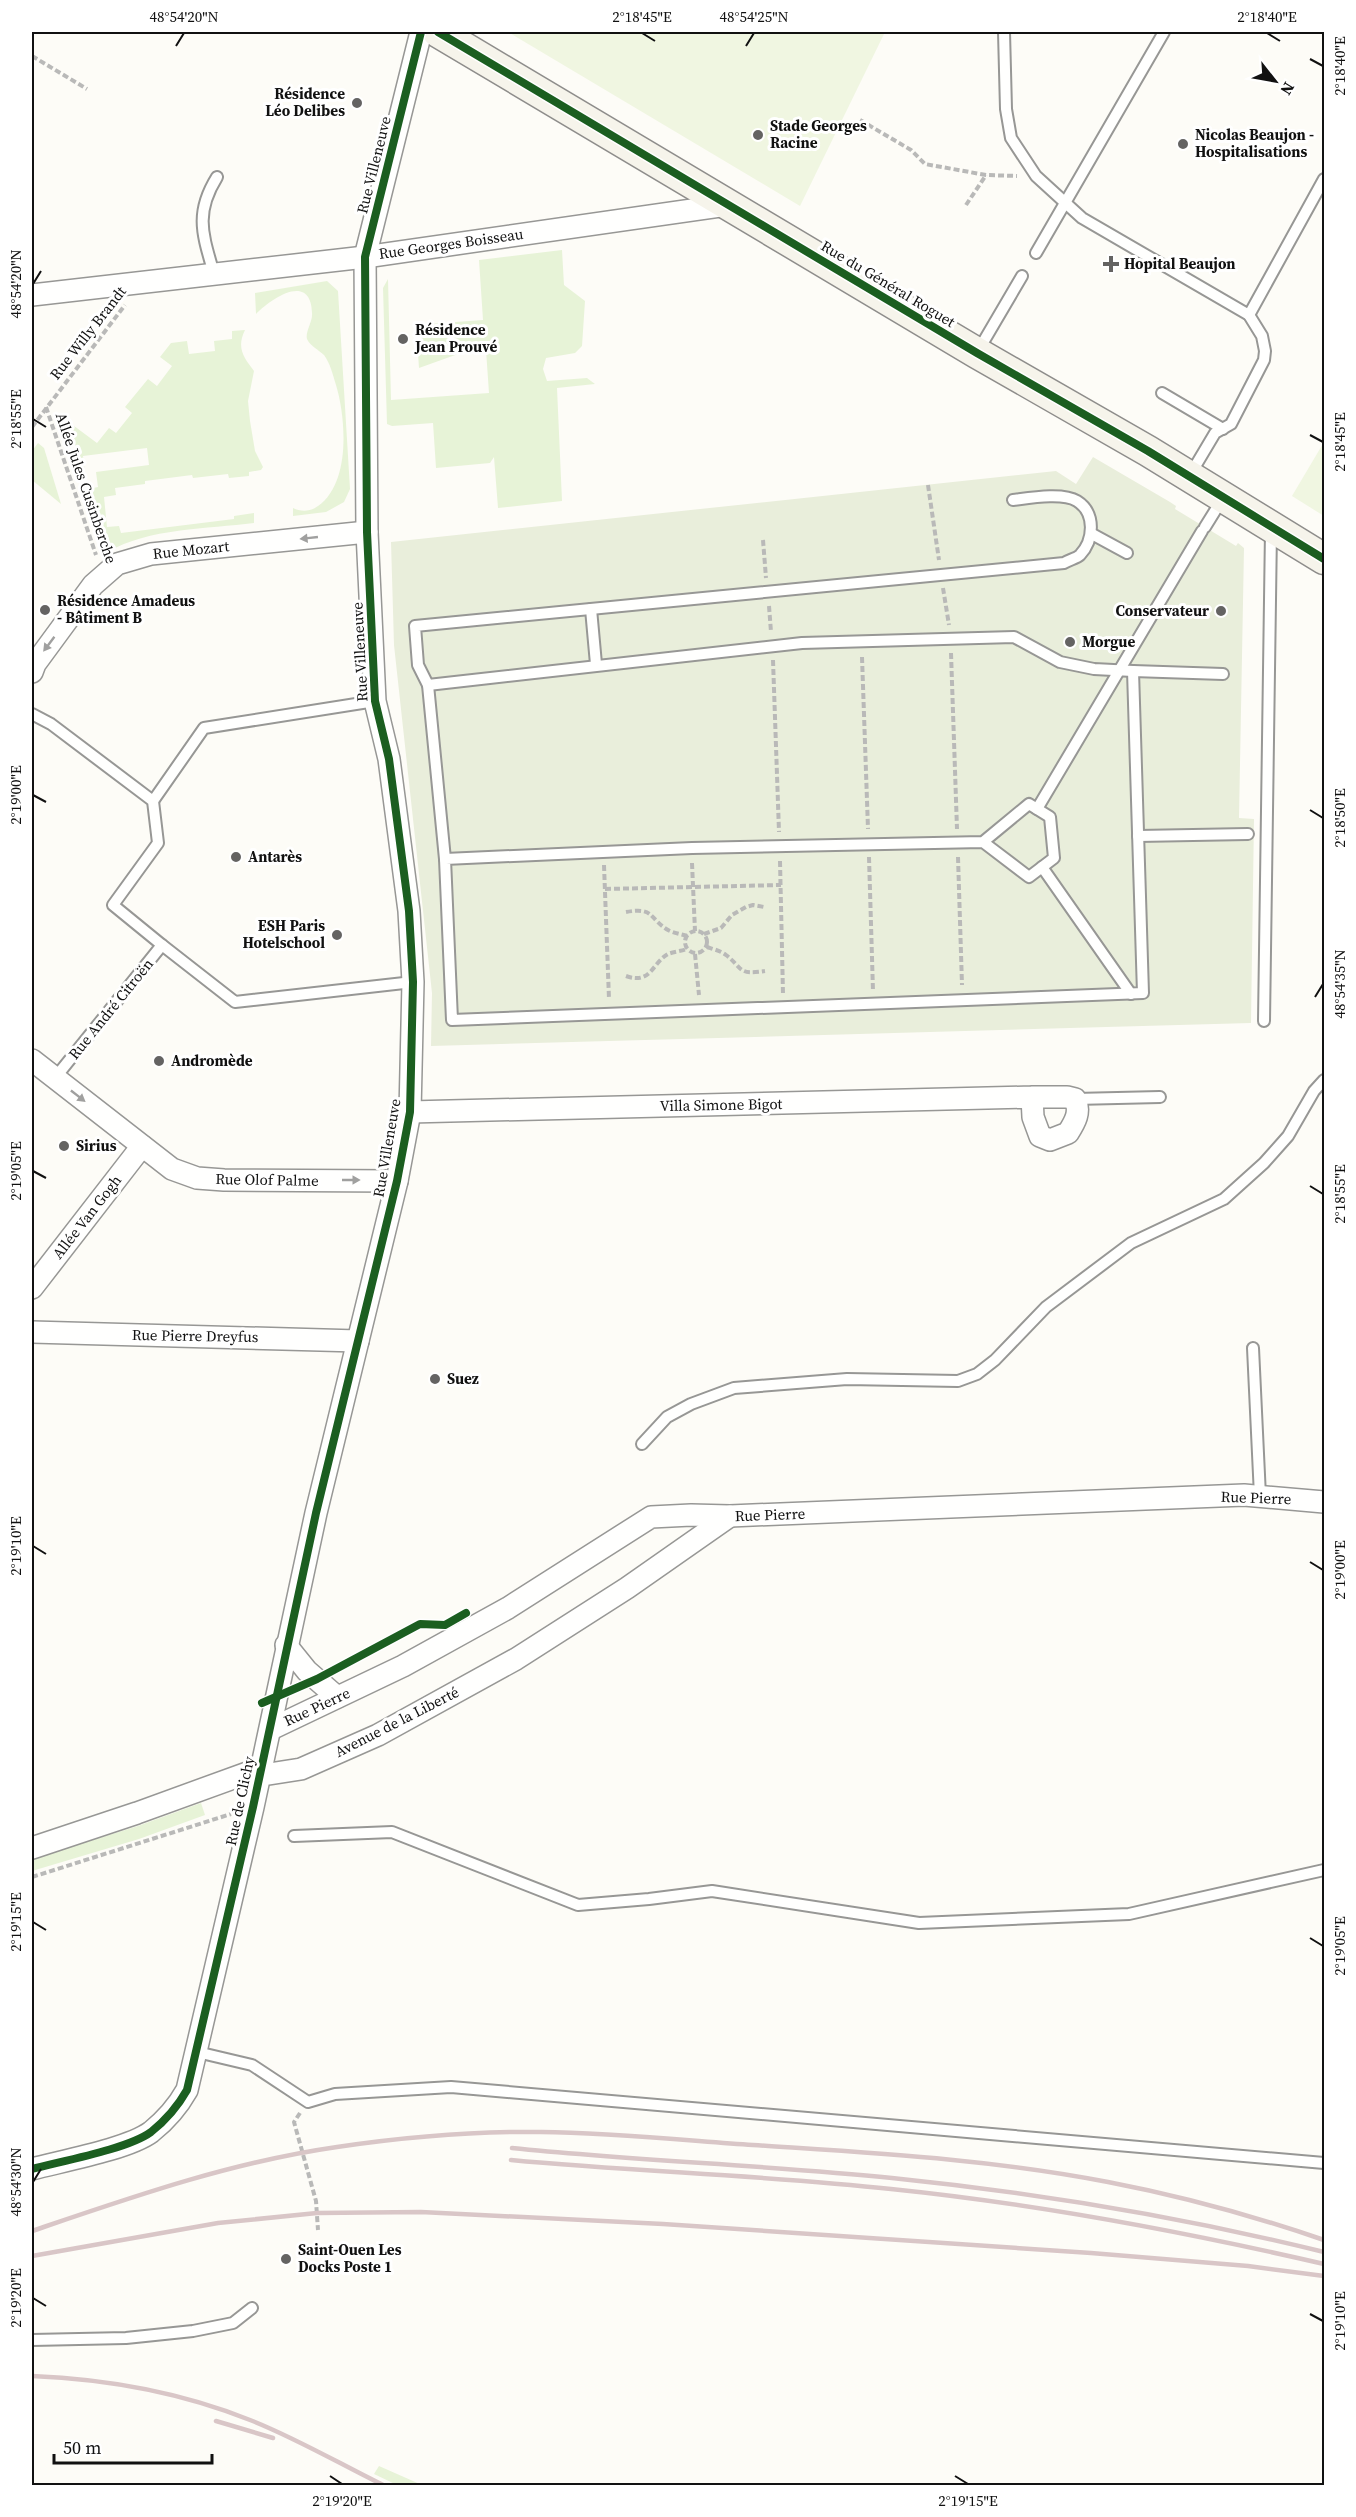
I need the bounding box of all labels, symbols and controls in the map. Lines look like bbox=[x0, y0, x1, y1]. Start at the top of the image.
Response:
text: 48°54'20"N bbox=[149, 6, 219, 27]
text: 2°18'45"E bbox=[612, 6, 672, 27]
text: 48°54'25"N bbox=[719, 6, 789, 27]
text: 2°18'40"E bbox=[1237, 6, 1297, 27]
text: 2°18'40"E bbox=[1329, 36, 1350, 96]
north arrow bbox=[1245, 51, 1305, 111]
text: N bbox=[1275, 78, 1300, 100]
place label: Résidence Léo Delibes bbox=[265, 83, 345, 121]
marker: Résidence Léo Delibes bbox=[350, 96, 364, 110]
street label: Rue Villeneuve bbox=[351, 114, 396, 216]
place label: Stade Georges Racine bbox=[770, 115, 867, 153]
place label: Nicolas Beaujon - Hospitalisations bbox=[1195, 124, 1314, 162]
marker: Stade Georges Racine bbox=[751, 128, 765, 142]
marker: Nicolas Beaujon - Hospitalisations bbox=[1176, 137, 1190, 151]
street label: Rue Georges Boisseau bbox=[377, 223, 525, 264]
street label: Rue du Général Roguet bbox=[817, 235, 959, 332]
text: 48°54'20"N bbox=[5, 249, 26, 319]
place label: Hopital Beaujon bbox=[1124, 253, 1236, 274]
marker: Hopital Beaujon bbox=[1102, 255, 1120, 273]
street label: Rue Willy Brandt bbox=[45, 282, 131, 384]
place label: Résidence Jean Prouvé bbox=[414, 319, 497, 357]
marker: Résidence Jean Prouvé bbox=[396, 332, 410, 346]
text: 2°18'55"E bbox=[5, 389, 26, 449]
street label: Allée Jules Cusinberche bbox=[51, 410, 122, 566]
text: 2°18'45"E bbox=[1329, 412, 1350, 472]
one-way arrow bbox=[300, 533, 319, 543]
street label: Rue Mozart bbox=[152, 535, 230, 564]
place label: Résidence Amadeus - Bâtiment B bbox=[57, 590, 195, 628]
place label: Conservateur bbox=[1115, 600, 1209, 621]
street label: Rue Villeneuve bbox=[346, 601, 373, 702]
marker: Résidence Amadeus - Bâtiment B bbox=[38, 603, 52, 617]
marker: Conservateur bbox=[1214, 604, 1228, 618]
place label: Morgue bbox=[1082, 631, 1135, 652]
marker: Morgue bbox=[1063, 635, 1077, 649]
one-way arrow bbox=[43, 636, 55, 652]
text: 2°19'00"E bbox=[5, 765, 26, 825]
text: 2°18'50"E bbox=[1329, 788, 1350, 848]
place label: Antarès bbox=[248, 846, 302, 867]
marker: Antarès bbox=[229, 850, 243, 864]
place label: ESH Paris Hotelschool bbox=[243, 915, 325, 953]
marker: ESH Paris Hotelschool bbox=[330, 928, 344, 942]
text: 48°54'35"N bbox=[1329, 949, 1350, 1019]
street label: Rue André Citroën bbox=[63, 954, 158, 1064]
place label: Andromède bbox=[171, 1050, 253, 1071]
marker: Andromède bbox=[152, 1054, 166, 1068]
one-way arrow bbox=[70, 1090, 85, 1102]
street label: Villa Simone Bigot bbox=[659, 1093, 783, 1116]
street label: Rue Villeneuve bbox=[368, 1097, 406, 1199]
place label: Sirius bbox=[76, 1135, 117, 1156]
marker: Sirius bbox=[57, 1139, 71, 1153]
text: 2°19'05"E bbox=[5, 1141, 26, 1201]
text: 2°18'55"E bbox=[1329, 1164, 1350, 1224]
street label: Rue Olof Palme bbox=[215, 1168, 319, 1191]
street label: Allée Van Gogh bbox=[47, 1170, 126, 1263]
one-way arrow bbox=[342, 1175, 361, 1185]
street label: Rue Pierre Dreyfus bbox=[132, 1324, 258, 1347]
place label: Suez bbox=[447, 1368, 479, 1389]
marker: Suez bbox=[428, 1372, 442, 1386]
street label: Rue Pierre bbox=[1220, 1486, 1292, 1509]
street label: Rue Pierre bbox=[734, 1503, 806, 1526]
text: 2°19'10"E bbox=[5, 1516, 26, 1576]
text: 2°19'00"E bbox=[1329, 1540, 1350, 1600]
street label: Avenue de la Liberté bbox=[331, 1681, 463, 1762]
street label: Rue Pierre bbox=[280, 1682, 354, 1731]
street label: Rue de Clichy bbox=[220, 1754, 259, 1847]
text: 2°19'15"E bbox=[5, 1892, 26, 1952]
text: 2°19'05"E bbox=[1329, 1916, 1350, 1976]
text: 48°54'30"N bbox=[5, 2147, 26, 2217]
place label: Saint-Ouen Les Docks Poste 1 bbox=[298, 2239, 402, 2277]
marker: Saint-Ouen Les Docks Poste 1 bbox=[279, 2252, 293, 2266]
text: 2°19'20"E bbox=[5, 2268, 26, 2328]
text: 2°19'10"E bbox=[1329, 2291, 1350, 2351]
scale bar bbox=[54, 2427, 212, 2465]
text: 50 m bbox=[63, 2435, 101, 2460]
text: 2°19'20"E bbox=[312, 2490, 372, 2511]
text: 2°19'15"E bbox=[938, 2490, 998, 2511]

